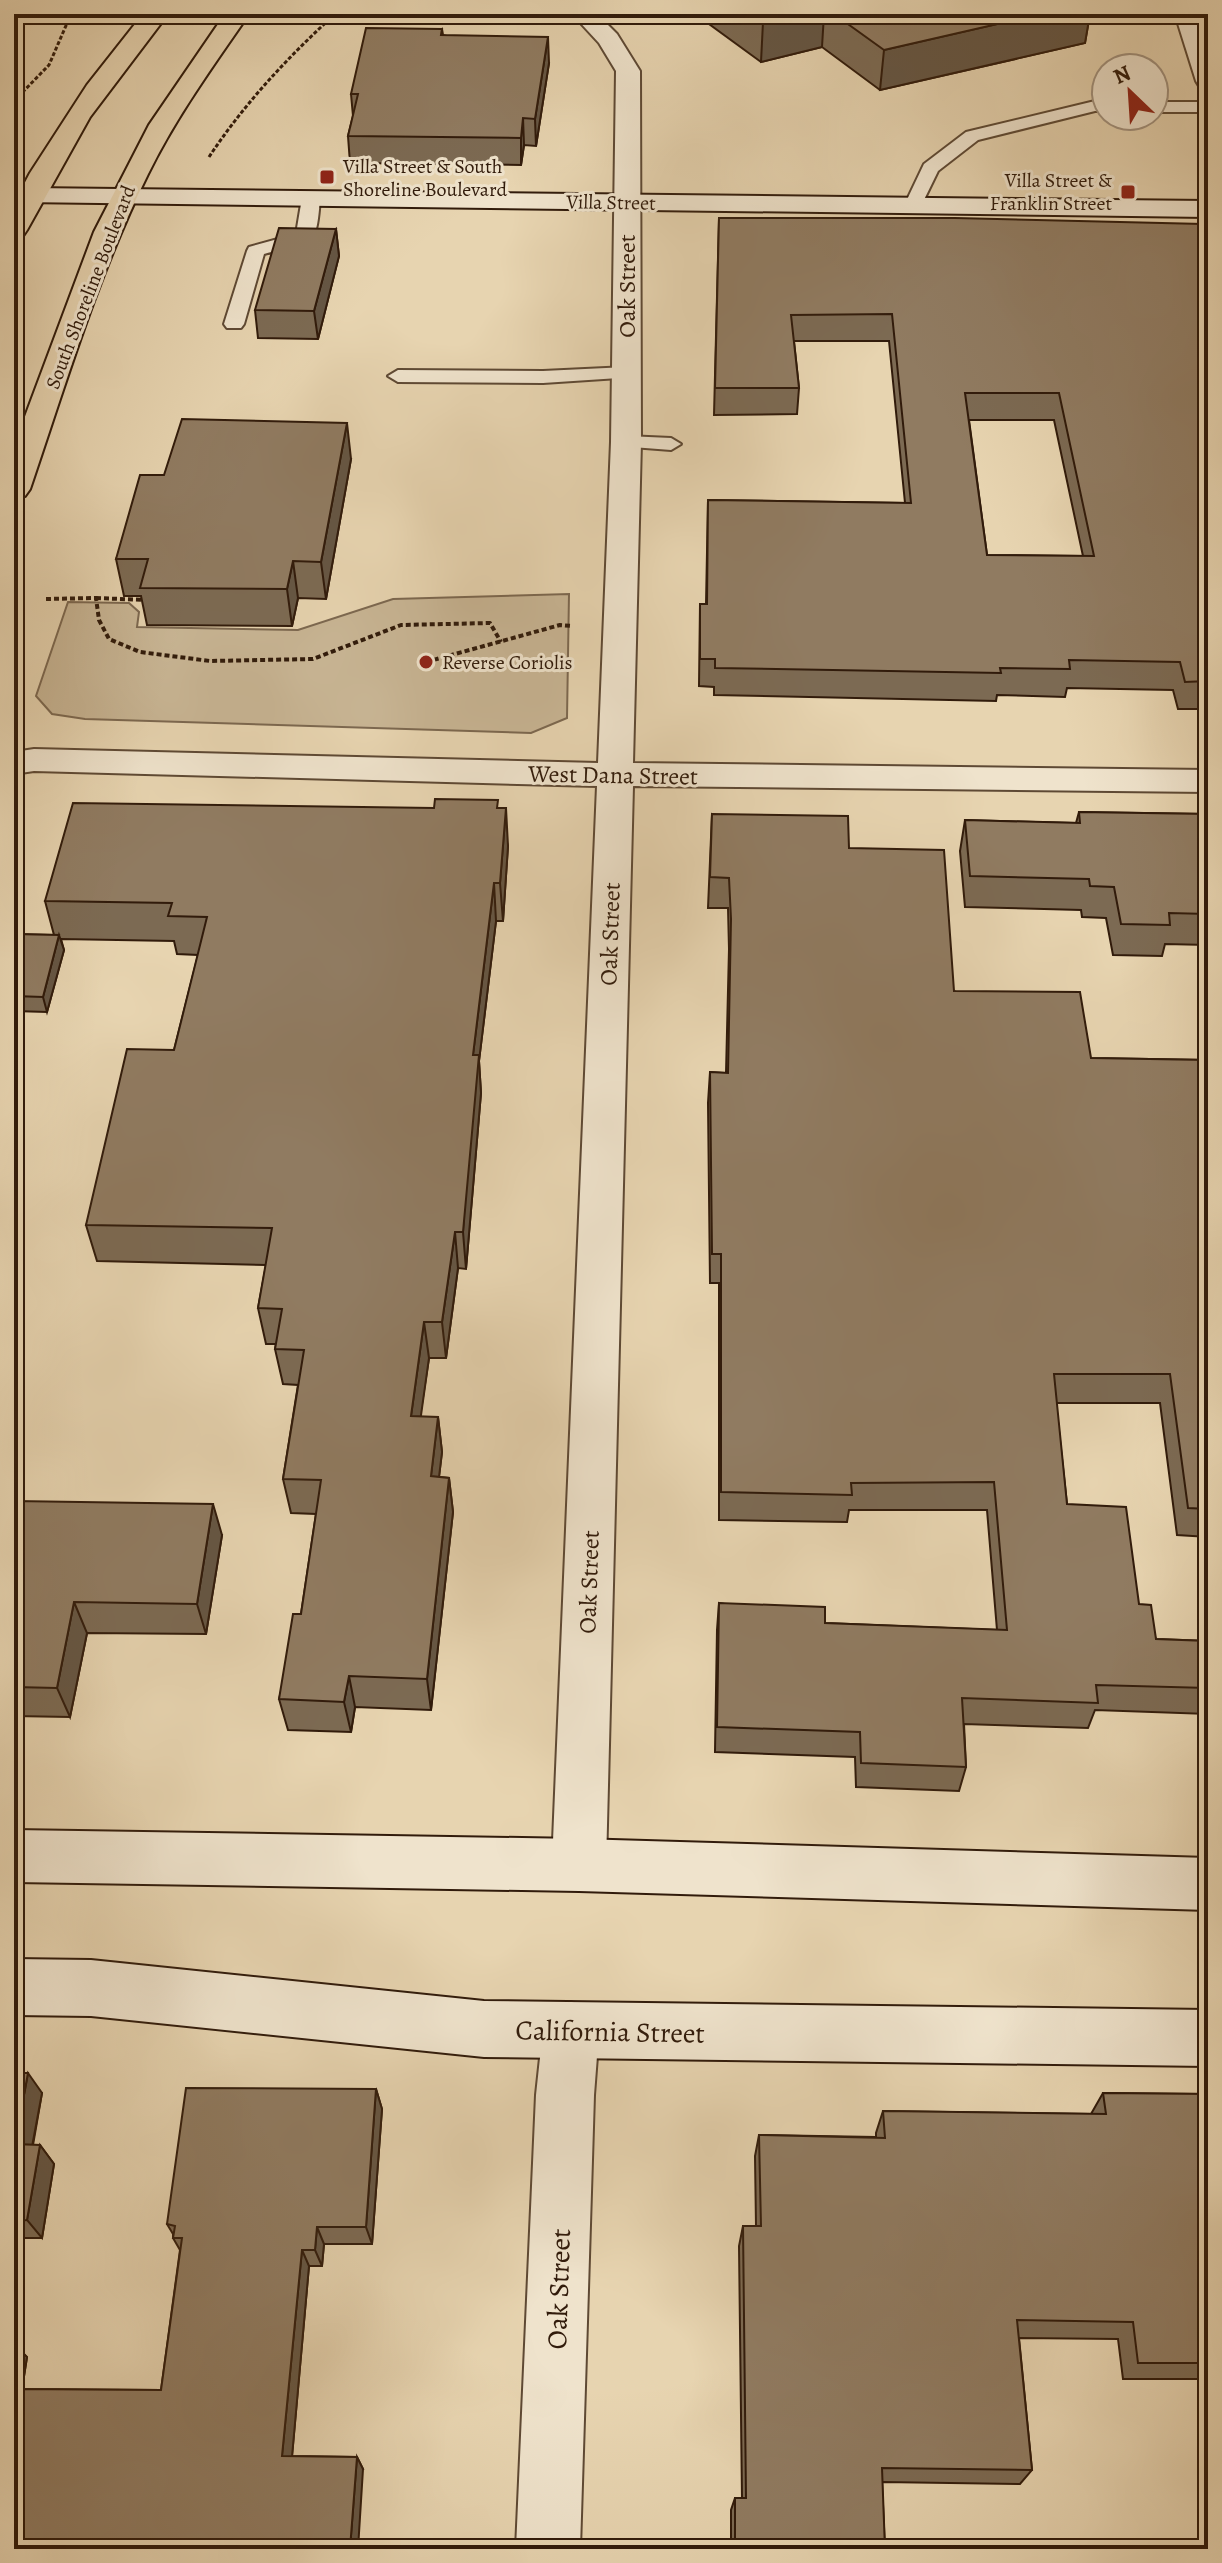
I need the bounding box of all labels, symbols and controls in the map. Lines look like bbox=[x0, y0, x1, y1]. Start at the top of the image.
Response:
north arrow bbox=[1090, 52, 1170, 132]
text: N bbox=[1108, 58, 1136, 92]
place label: Villa Street & South Shoreline Boulevard bbox=[342, 153, 508, 203]
place label: Villa Street & Franklin Street bbox=[990, 167, 1113, 217]
marker: Villa Street & South Shoreline Boulevard bbox=[318, 168, 336, 186]
street label: South Shoreline Boulevard bbox=[39, 181, 142, 393]
marker: Villa Street & Franklin Street bbox=[1119, 183, 1137, 201]
street label: Villa Street bbox=[565, 188, 656, 217]
street label: Oak Street bbox=[611, 234, 643, 338]
place label: Reverse Coriolis bbox=[442, 649, 573, 676]
marker: Reverse Coriolis bbox=[417, 653, 435, 671]
street label: West Dana Street bbox=[527, 758, 698, 792]
street label: Oak Street bbox=[592, 882, 628, 986]
street label: Oak Street bbox=[571, 1530, 607, 1634]
street label: California Street bbox=[515, 2011, 705, 2053]
street label: Oak Street bbox=[538, 2228, 580, 2350]

